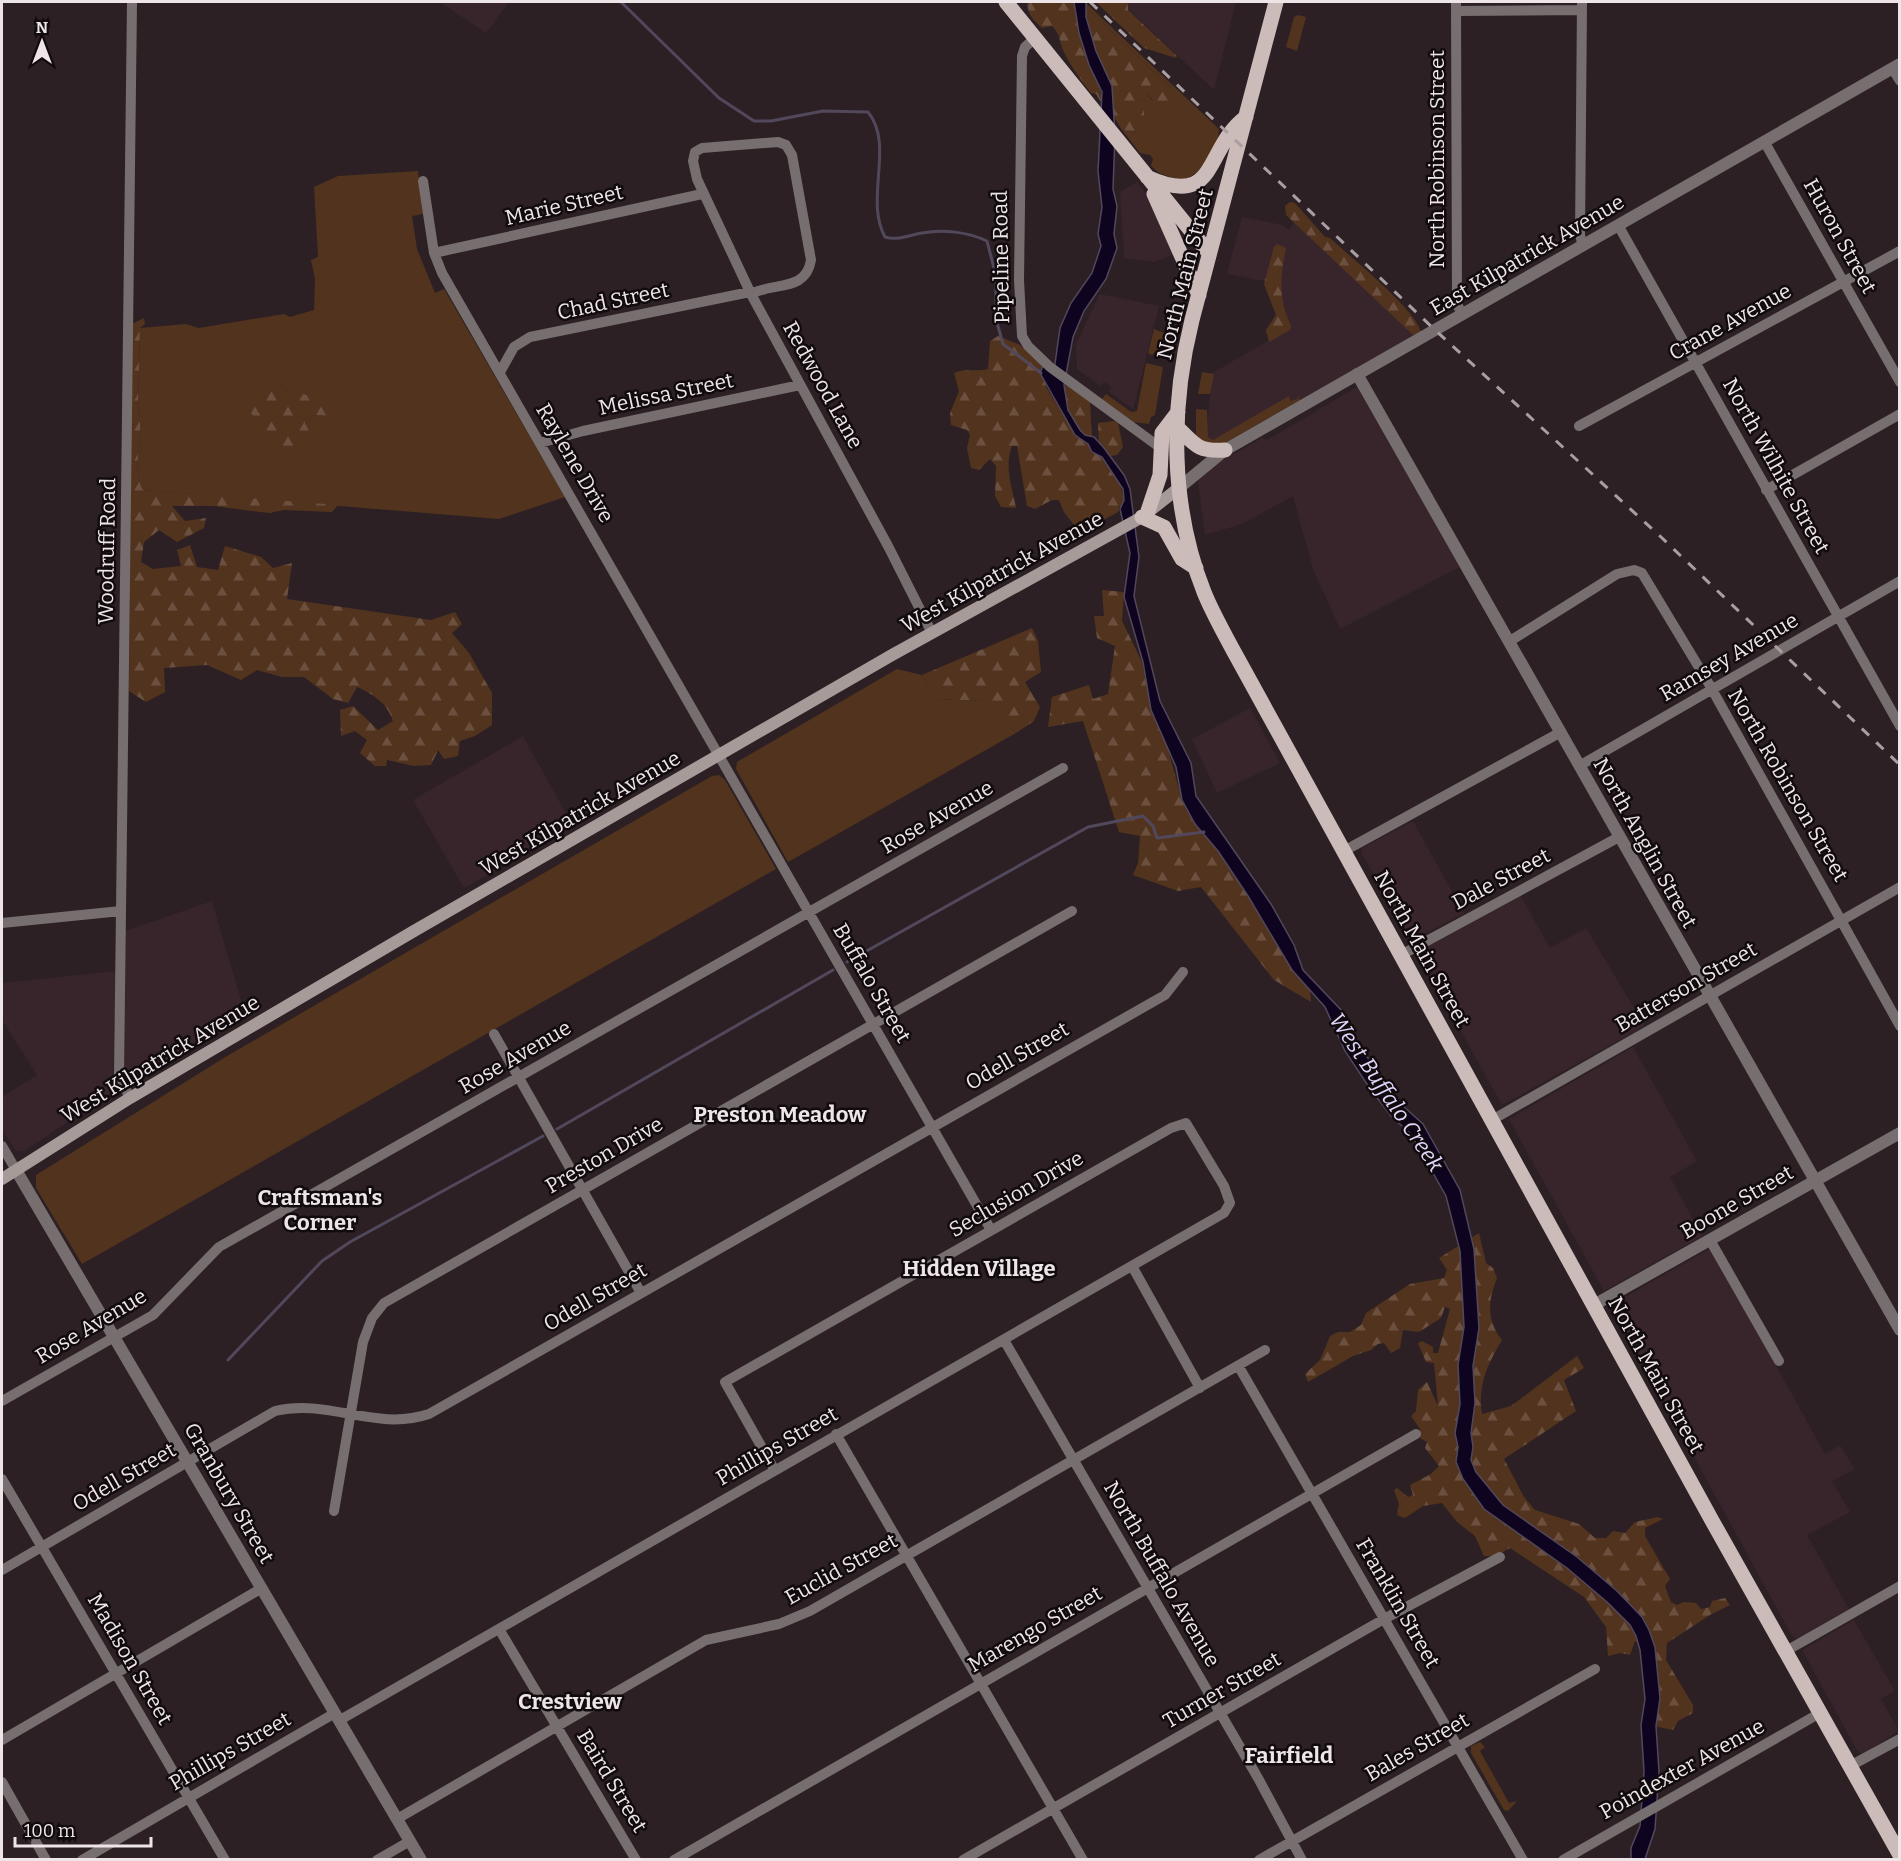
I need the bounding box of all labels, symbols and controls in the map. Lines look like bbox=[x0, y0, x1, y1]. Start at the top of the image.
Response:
north arrow bbox=[12, 12, 72, 72]
text: N bbox=[36, 18, 48, 37]
street label: North Robinson Street bbox=[1424, 49, 1450, 268]
street label: Huron Street bbox=[1798, 174, 1882, 298]
street label: Marie Street bbox=[503, 179, 626, 231]
street label: North Main Street bbox=[1151, 185, 1219, 362]
street label: East Kilpatrick Avenue bbox=[1425, 189, 1629, 321]
street label: Pipeline Road bbox=[987, 190, 1015, 324]
street label: Chad Street bbox=[555, 276, 672, 326]
street label: Crane Avenue bbox=[1664, 278, 1796, 366]
street label: Redwood Lane bbox=[777, 317, 869, 453]
street label: Melissa Street bbox=[596, 367, 736, 421]
street label: North Wilhite Street bbox=[1717, 374, 1835, 559]
street label: Raylene Drive bbox=[530, 399, 620, 527]
street label: Woodruff Road bbox=[93, 477, 121, 625]
street label: West Kilpatrick Avenue bbox=[896, 506, 1108, 638]
street label: Ramsey Avenue bbox=[1655, 607, 1803, 707]
street label: North Robinson Street bbox=[1722, 684, 1854, 886]
street label: West Kilpatrick Avenue bbox=[475, 745, 685, 881]
street label: North Anglin Street bbox=[1587, 753, 1703, 933]
street label: Rose Avenue bbox=[876, 774, 998, 860]
street label: Dale Street bbox=[1448, 842, 1555, 916]
street label: North Main Street bbox=[1368, 866, 1476, 1032]
street label: Buffalo Street bbox=[827, 919, 917, 1048]
street label: Batterson Street bbox=[1611, 936, 1762, 1038]
street label: West Kilpatrick Avenue bbox=[56, 989, 264, 1129]
water label: West Buffalo Creek bbox=[1324, 1008, 1450, 1178]
street label: Rose Avenue bbox=[454, 1014, 576, 1100]
street label: Odell Street bbox=[961, 1016, 1074, 1096]
district label: Preston Meadow bbox=[694, 1101, 867, 1128]
street label: Preston Drive bbox=[541, 1111, 667, 1199]
street label: Seclusion Drive bbox=[944, 1145, 1088, 1243]
street label: Boone Street bbox=[1676, 1159, 1798, 1245]
district label: Craftsman's Corner bbox=[258, 1184, 383, 1236]
district label: Hidden Village bbox=[902, 1255, 1056, 1282]
street label: Odell Street bbox=[539, 1257, 652, 1337]
street label: Rose Avenue bbox=[31, 1283, 151, 1369]
street label: North Main Street bbox=[1602, 1292, 1710, 1458]
street label: Phillips Street bbox=[712, 1401, 843, 1491]
street label: Granbury Street bbox=[178, 1418, 280, 1568]
street label: Odell Street bbox=[68, 1437, 181, 1517]
street label: North Buffalo Avenue bbox=[1098, 1476, 1226, 1672]
street label: Euclid Street bbox=[780, 1527, 902, 1611]
street label: Franklin Street bbox=[1350, 1533, 1446, 1673]
street label: Marengo Street bbox=[963, 1580, 1107, 1678]
street label: Madison Street bbox=[82, 1589, 178, 1730]
street label: Turner Street bbox=[1159, 1646, 1286, 1734]
district label: Crestview bbox=[518, 1688, 623, 1715]
street label: Phillips Street bbox=[165, 1706, 296, 1796]
street label: Bales Street bbox=[1360, 1707, 1474, 1787]
street label: Poindexter Avenue bbox=[1595, 1713, 1769, 1825]
street label: Baird Street bbox=[571, 1725, 653, 1838]
district label: Fairfield bbox=[1245, 1742, 1333, 1769]
scale bar bbox=[15, 1810, 152, 1848]
text: 100 m bbox=[24, 1820, 75, 1842]

